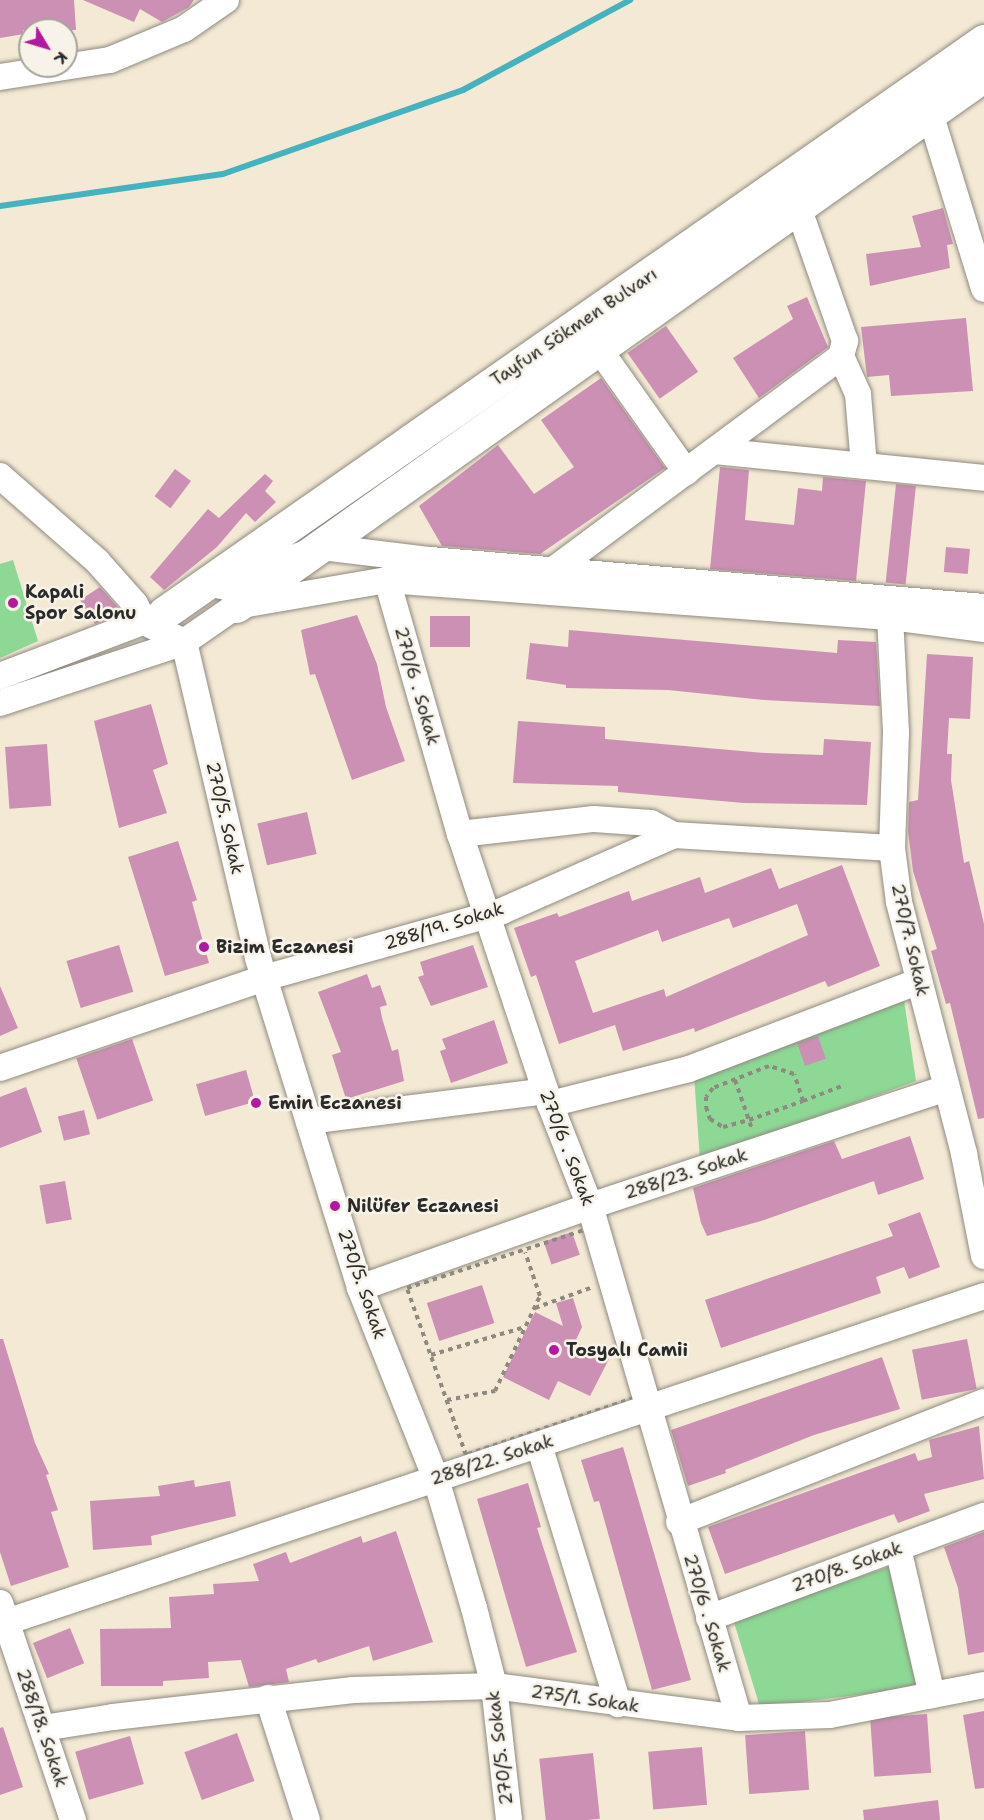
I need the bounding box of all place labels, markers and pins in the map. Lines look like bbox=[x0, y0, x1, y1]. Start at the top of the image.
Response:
place label: Kapali Spor Salonu bbox=[25, 582, 137, 624]
marker: Kapali Spor Salonu bbox=[6, 596, 20, 610]
place label: Bizim Eczanesi bbox=[216, 936, 353, 958]
marker: Bizim Eczanesi bbox=[197, 940, 211, 954]
place label: Emin Eczanesi bbox=[268, 1092, 402, 1114]
marker: Emin Eczanesi bbox=[249, 1096, 263, 1110]
place label: Nilüfer Eczanesi bbox=[347, 1195, 499, 1217]
marker: Nilüfer Eczanesi bbox=[328, 1199, 342, 1213]
place label: Tosyalı Camii bbox=[566, 1339, 688, 1361]
marker: Tosyalı Camii bbox=[547, 1343, 561, 1357]

